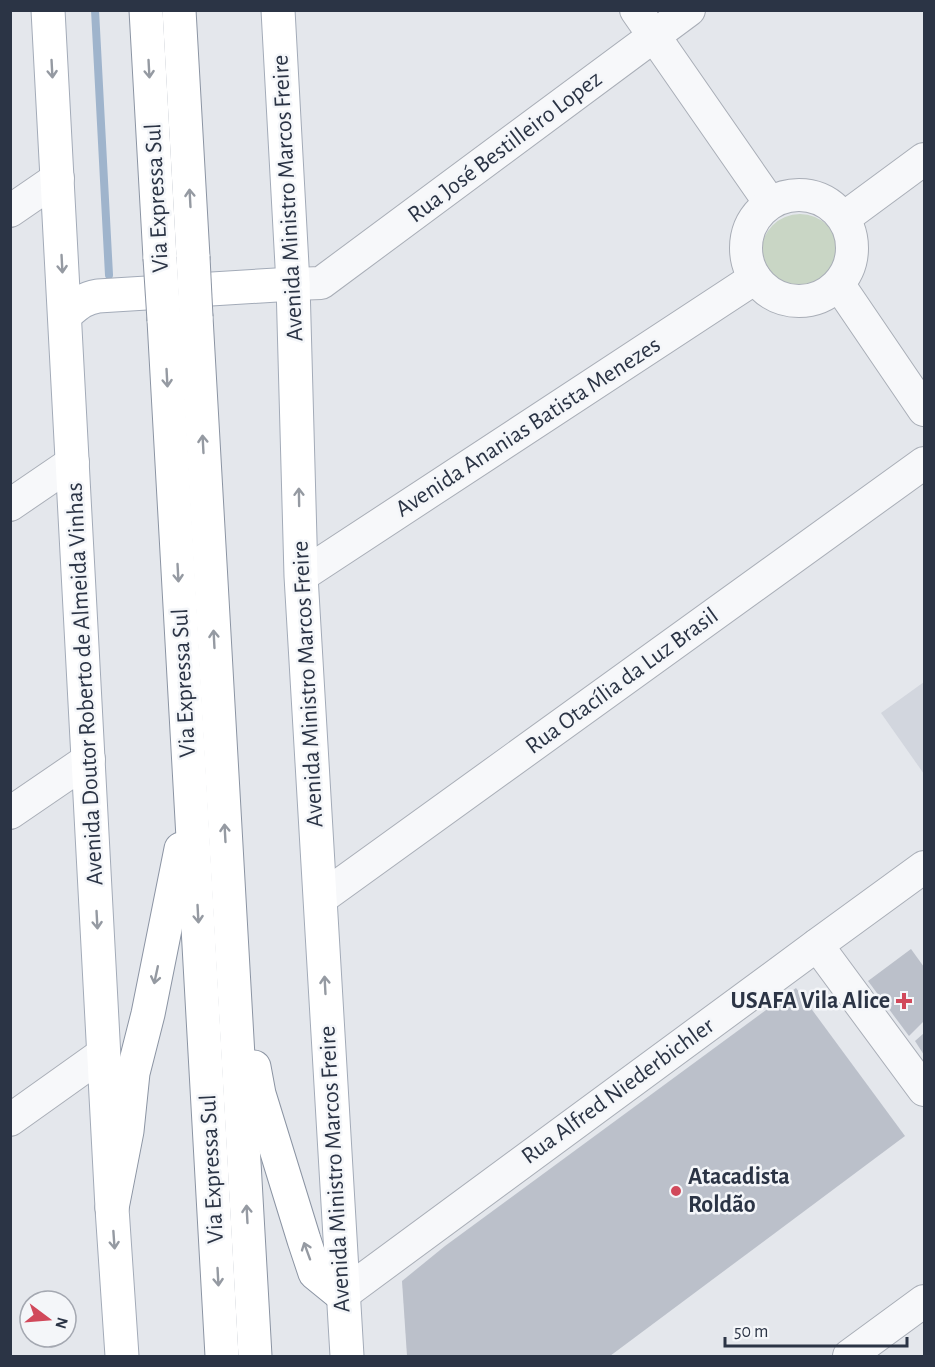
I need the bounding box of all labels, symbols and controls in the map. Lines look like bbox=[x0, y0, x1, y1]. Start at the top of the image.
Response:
street label: Avenida Ministro Marcos Freire bbox=[269, 54, 307, 342]
one-way arrow bbox=[46, 58, 57, 78]
one-way arrow bbox=[144, 58, 155, 78]
street label: Rua José Bestilleiro Lopez bbox=[404, 66, 606, 227]
street label: Via Expressa Sul bbox=[141, 123, 173, 273]
one-way arrow bbox=[184, 189, 195, 209]
one-way arrow bbox=[57, 253, 68, 273]
street label: Avenida Ananias Batista Menezes bbox=[391, 332, 665, 522]
one-way arrow bbox=[162, 368, 173, 387]
one-way arrow bbox=[198, 435, 209, 455]
street label: Avenida Doutor Roberto de Almeida Vinhas bbox=[62, 482, 108, 886]
one-way arrow bbox=[293, 488, 305, 508]
street label: Avenida Ministro Marcos Freire bbox=[289, 540, 327, 828]
one-way arrow bbox=[173, 562, 184, 582]
street label: Rua Otacília da Luz Brasil bbox=[521, 603, 723, 759]
street label: Via Expressa Sul bbox=[168, 608, 200, 758]
one-way arrow bbox=[209, 629, 220, 649]
one-way arrow bbox=[220, 824, 231, 844]
one-way arrow bbox=[192, 904, 203, 924]
one-way arrow bbox=[92, 909, 103, 929]
one-way arrow bbox=[150, 965, 161, 985]
one-way arrow bbox=[320, 976, 331, 996]
place label: USAFA Vila Alice bbox=[730, 989, 890, 1013]
marker: USAFA Vila Alice bbox=[895, 992, 913, 1010]
street label: Rua Alfred Niederbichler bbox=[517, 1013, 719, 1169]
street label: Avenida Ministro Marcos Freire bbox=[316, 1025, 354, 1313]
street label: Via Expressa Sul bbox=[196, 1094, 228, 1244]
place label: Atacadista Roldão bbox=[688, 1165, 790, 1217]
marker: Atacadista Roldão bbox=[669, 1184, 683, 1198]
one-way arrow bbox=[241, 1205, 252, 1225]
one-way arrow bbox=[109, 1230, 120, 1250]
one-way arrow bbox=[301, 1242, 312, 1261]
one-way arrow bbox=[213, 1266, 224, 1286]
north arrow bbox=[18, 1289, 78, 1349]
scale bar bbox=[725, 1310, 906, 1348]
text: N bbox=[52, 1315, 71, 1330]
text: 50 m bbox=[734, 1323, 768, 1341]

